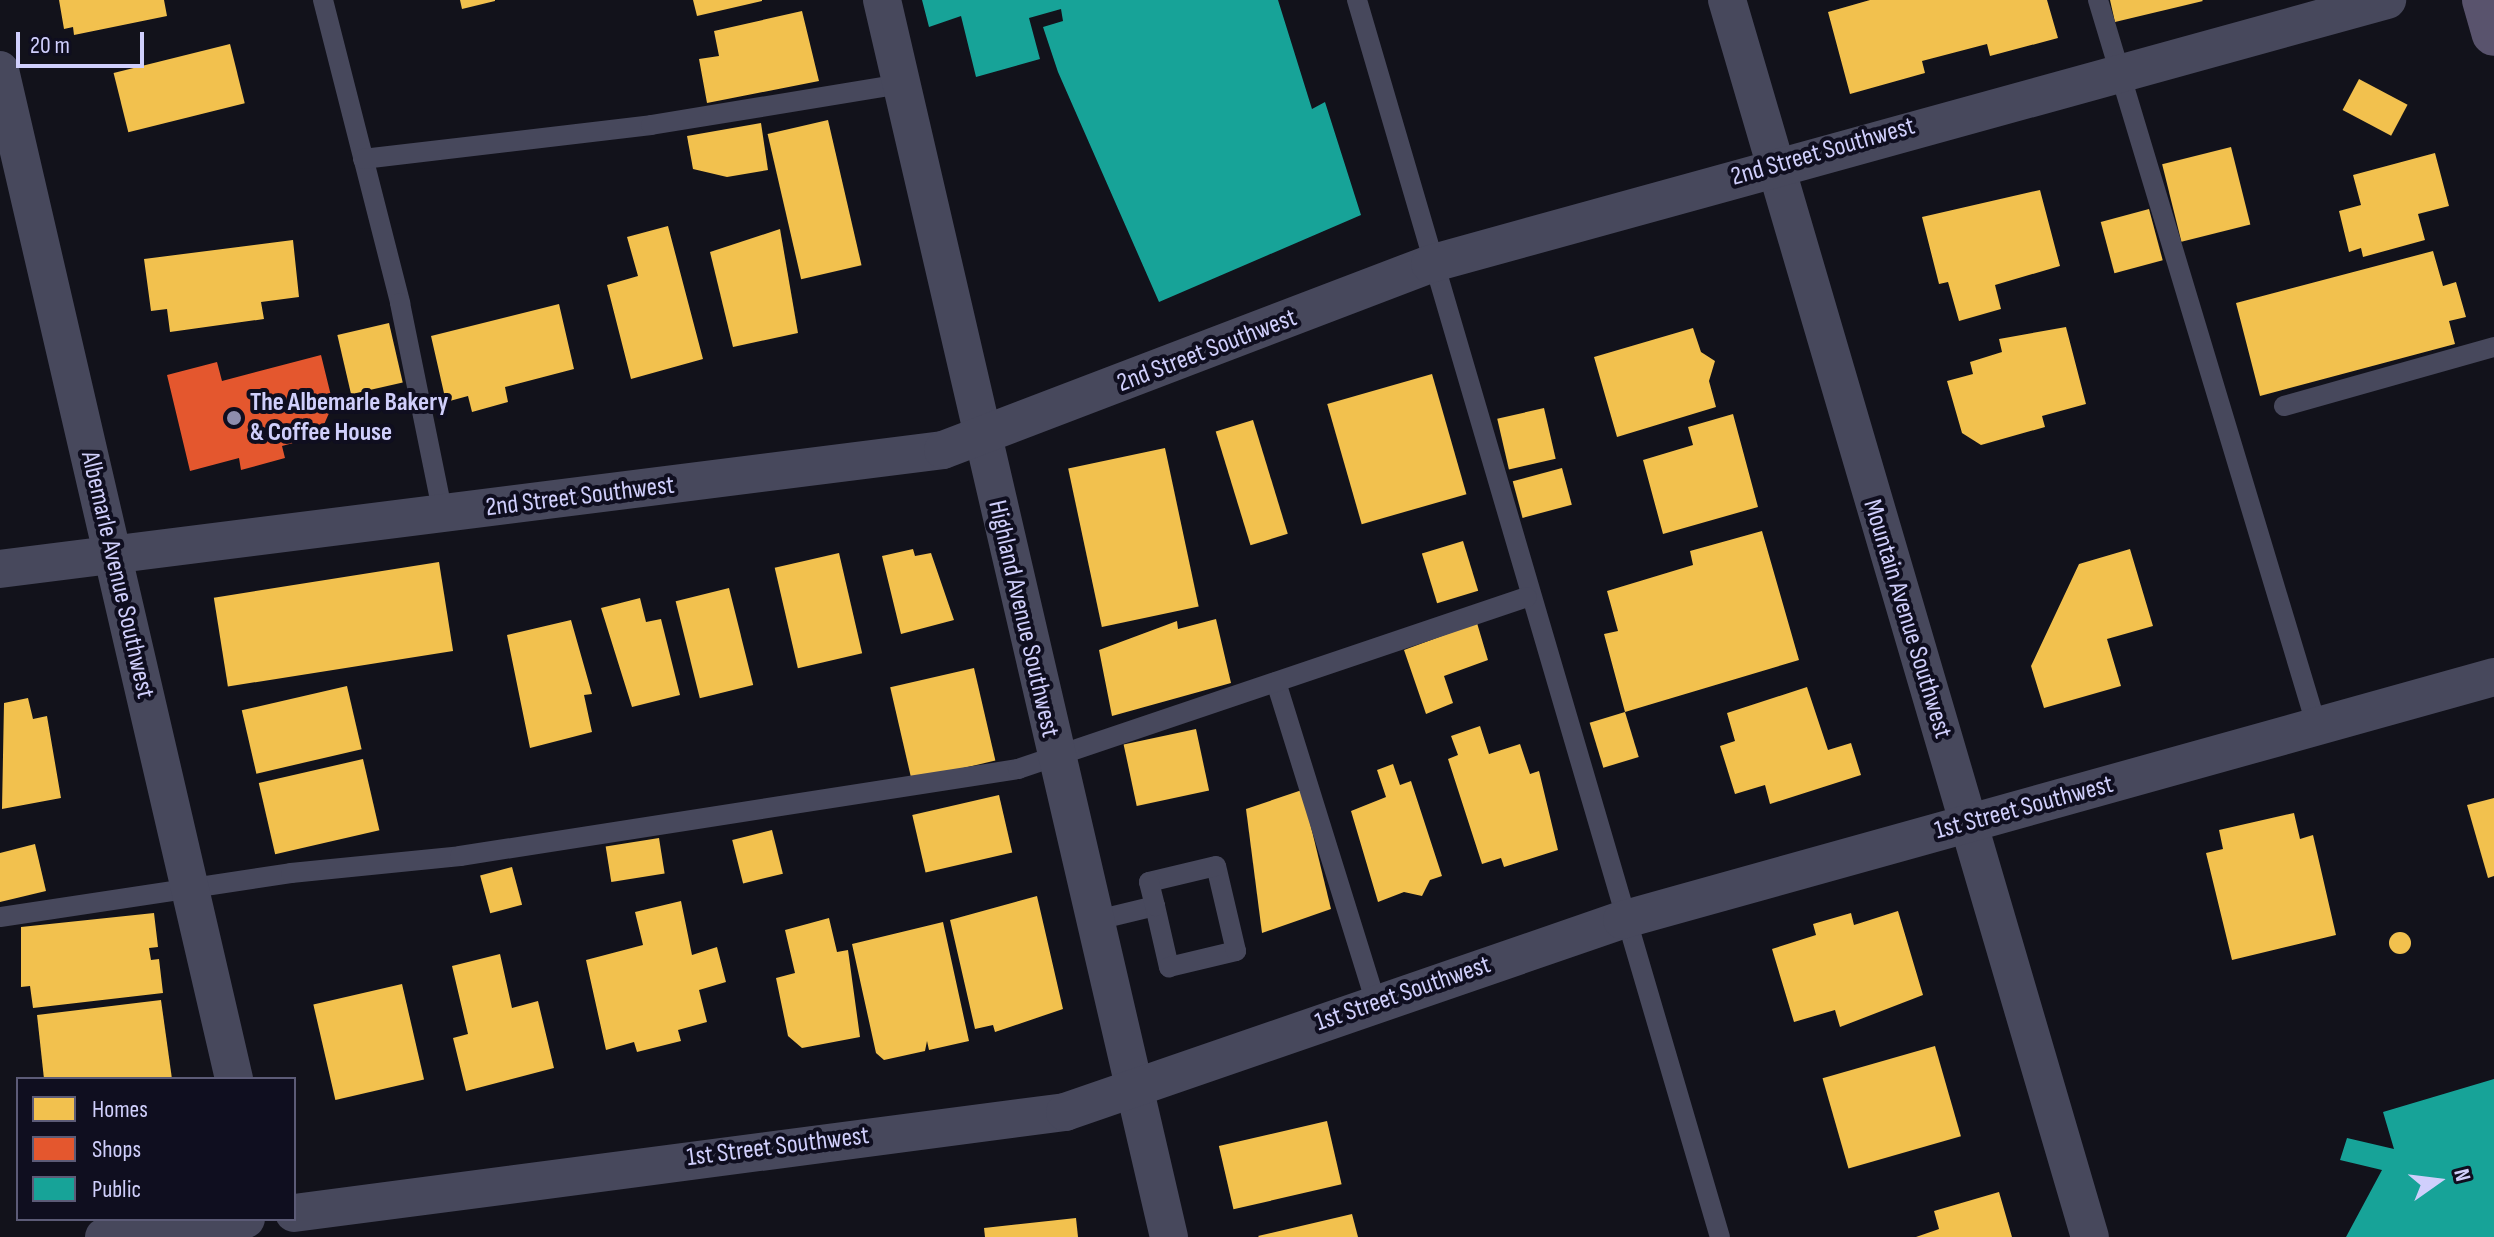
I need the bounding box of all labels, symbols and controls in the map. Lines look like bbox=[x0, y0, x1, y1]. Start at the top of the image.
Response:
scale bar bbox=[20, 16, 148, 66]
text: 20 m bbox=[30, 31, 70, 60]
street label: 2nd Street Southwest bbox=[1727, 111, 1919, 193]
street label: 2nd Street Southwest bbox=[1113, 302, 1301, 400]
place label: The Albemarle Bakery & Coffee House bbox=[250, 387, 448, 448]
marker: The Albemarle Bakery & Coffee House bbox=[225, 409, 243, 427]
street label: Albemarle Avenue Southwest bbox=[73, 448, 161, 702]
street label: 2nd Street Southwest bbox=[484, 470, 676, 524]
street label: Mountain Avenue Southwest bbox=[1856, 496, 1958, 742]
street label: Highland Avenue Southwest bbox=[981, 497, 1065, 741]
street label: 1st Street Southwest bbox=[1931, 769, 2117, 847]
street label: 1st Street Southwest bbox=[1311, 949, 1495, 1039]
legend bbox=[16, 1077, 296, 1221]
text: Homes bbox=[92, 1095, 148, 1124]
street label: 1st Street Southwest bbox=[685, 1120, 871, 1174]
text: Shops bbox=[92, 1135, 141, 1164]
north arrow bbox=[2398, 1141, 2478, 1221]
text: N bbox=[2447, 1166, 2476, 1184]
text: Public bbox=[92, 1175, 141, 1204]

